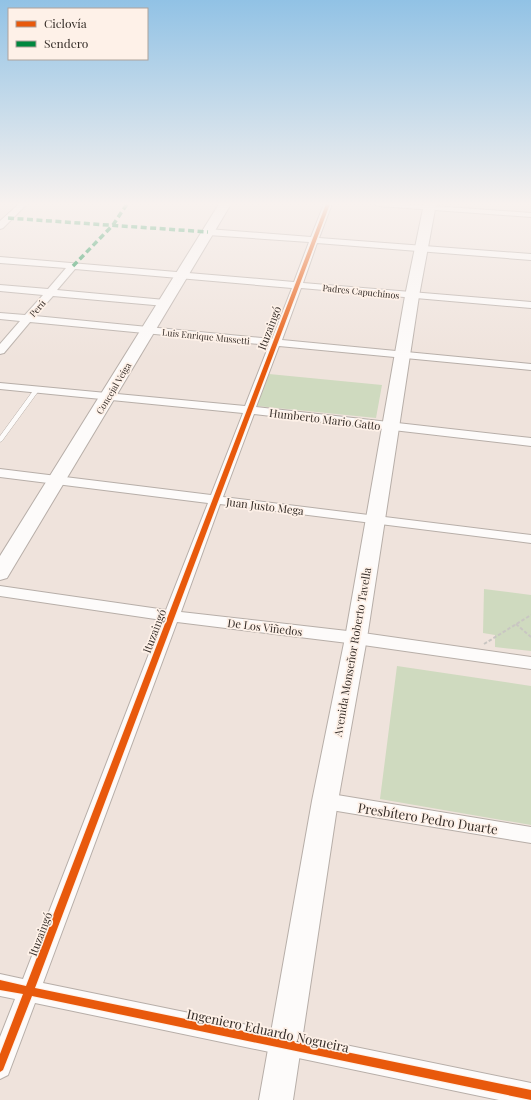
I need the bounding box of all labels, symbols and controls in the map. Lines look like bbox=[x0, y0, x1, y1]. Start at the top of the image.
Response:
legend bbox=[8, 8, 148, 60]
text: Ciclovía bbox=[44, 15, 87, 31]
text: Sendero bbox=[44, 35, 89, 51]
street label: Padres Capuchinos bbox=[322, 281, 400, 301]
street label: Perú bbox=[26, 296, 48, 319]
street label: Ituzaingó bbox=[254, 304, 284, 352]
street label: Luis Enrique Mussetti bbox=[161, 325, 251, 347]
street label: Concejal Veiga bbox=[93, 359, 133, 416]
street label: Humberto Mario Gatto bbox=[268, 405, 382, 433]
street label: Juan Justo Mega bbox=[224, 494, 305, 518]
street label: Avenida Monseñor Roberto Tavella bbox=[330, 566, 374, 739]
street label: Ituzaingó bbox=[139, 607, 169, 655]
street label: De Los Viñedos bbox=[227, 615, 303, 639]
street label: Presbítero Pedro Duarte bbox=[357, 799, 500, 838]
street label: Ituzaingó bbox=[25, 910, 55, 958]
street label: Ingeniero Eduardo Nogueira bbox=[185, 1004, 351, 1056]

